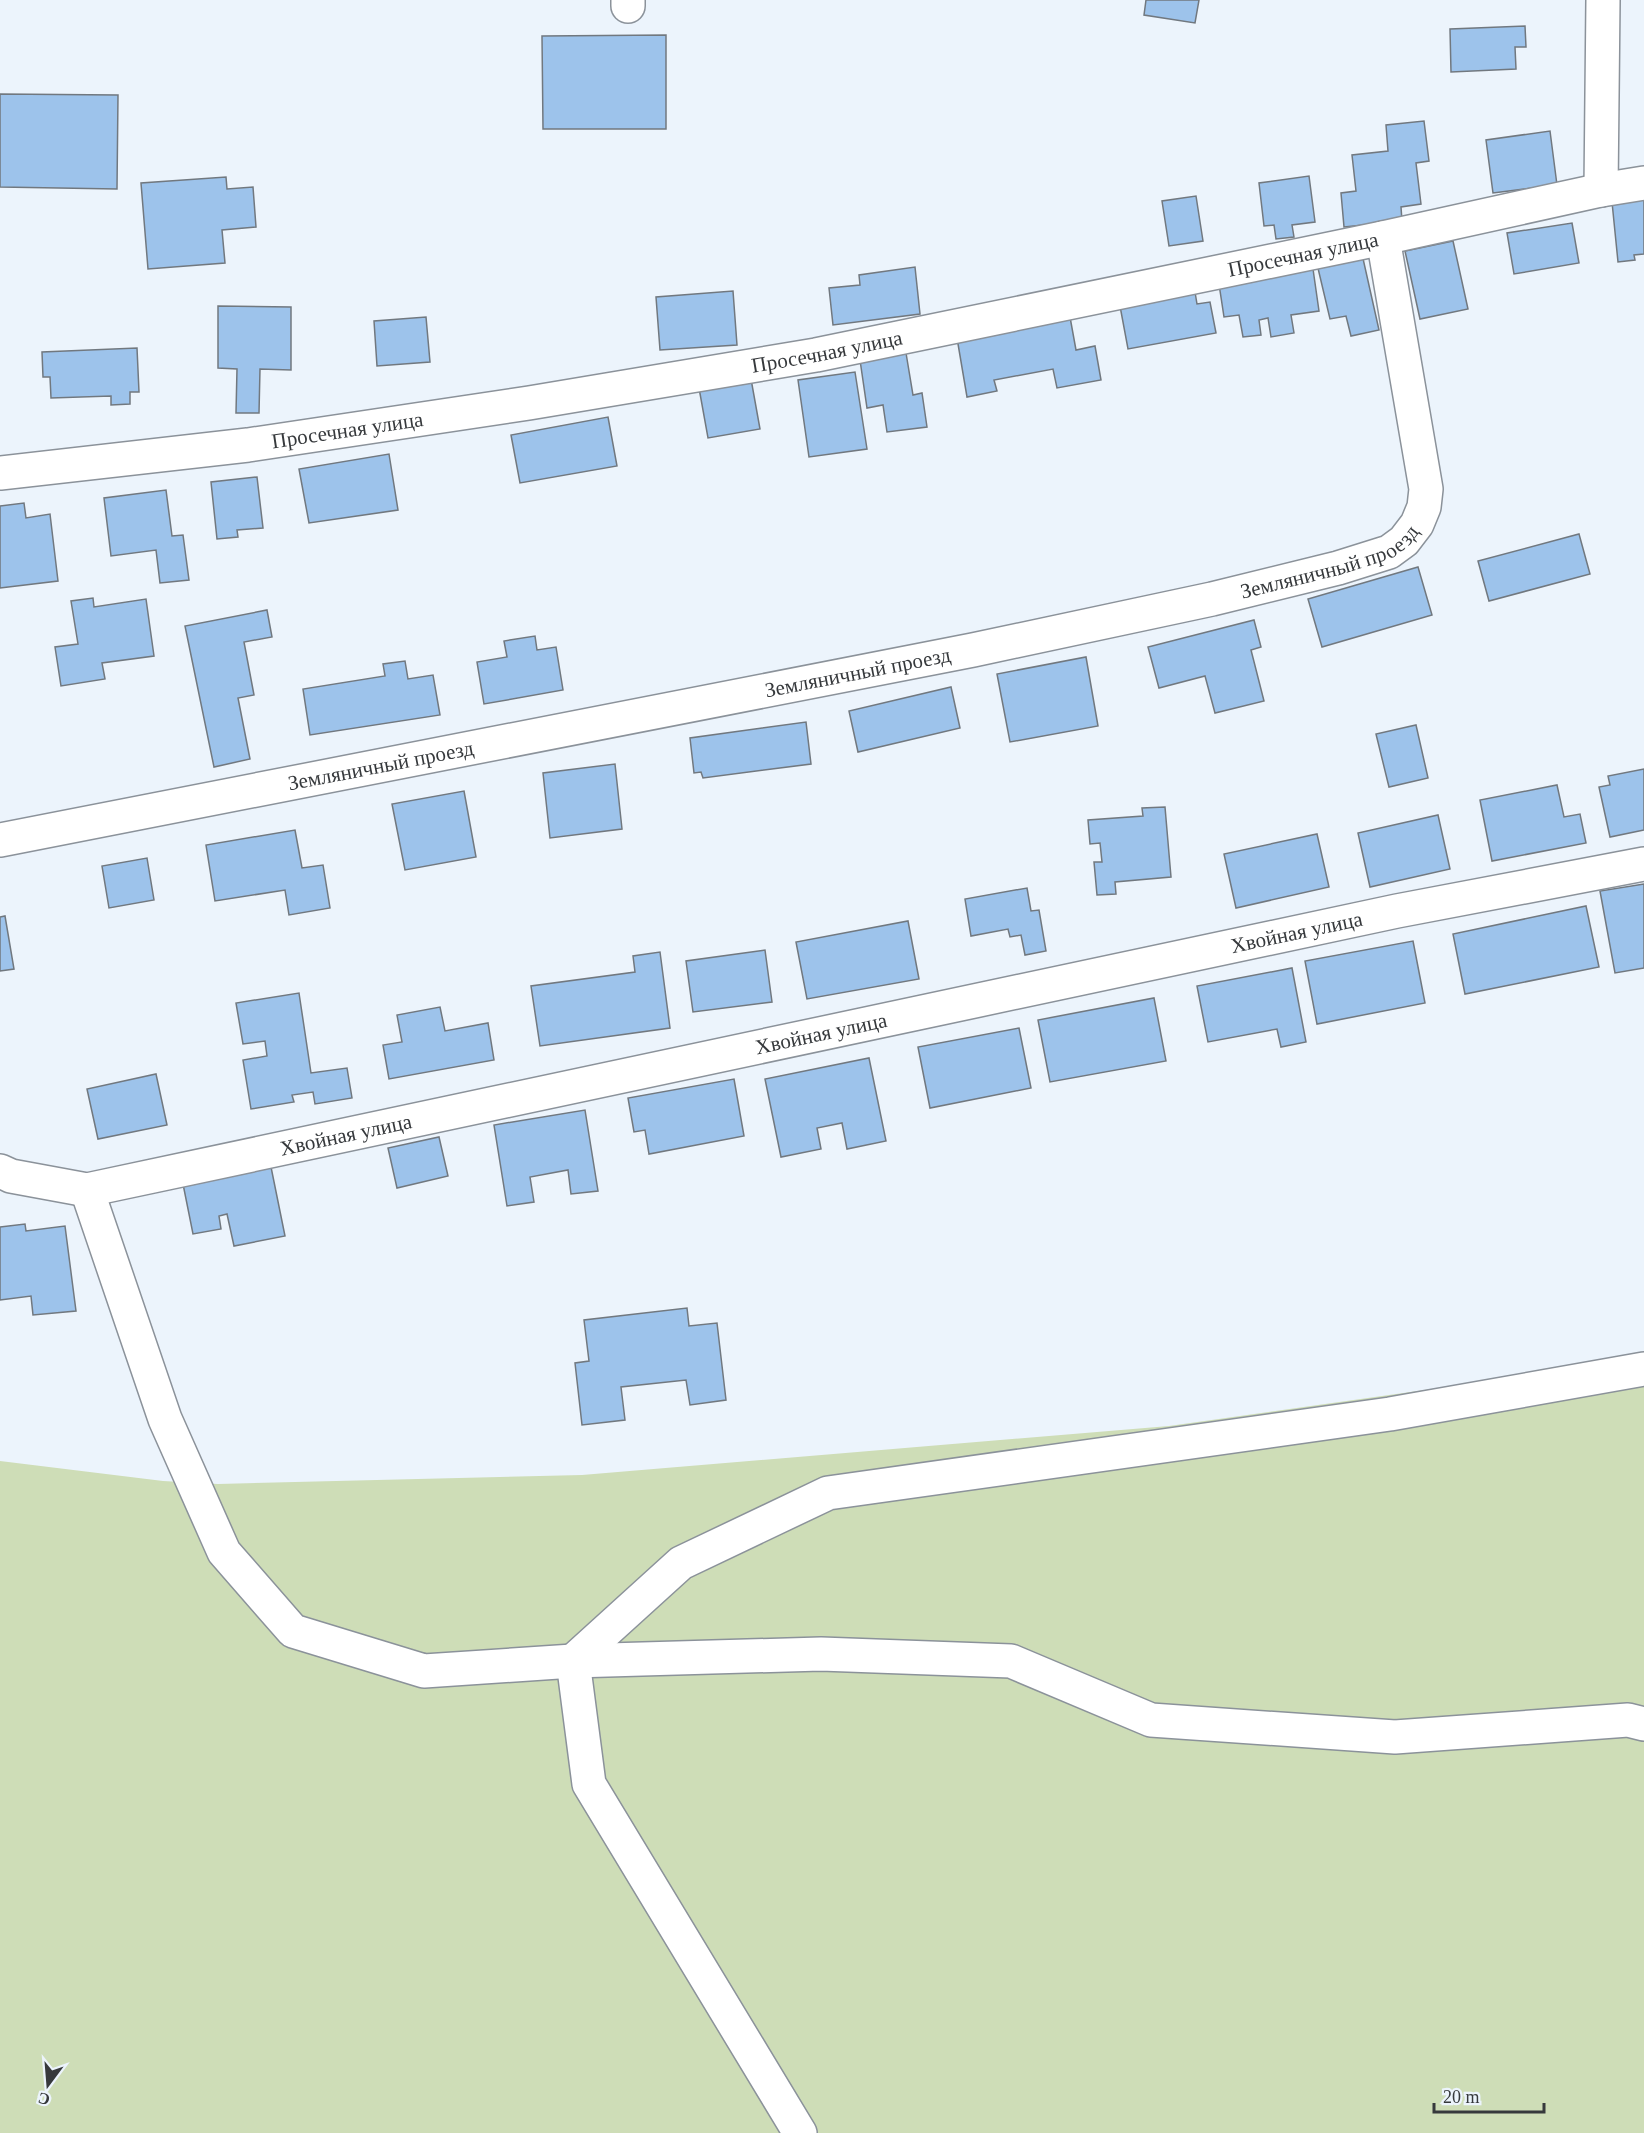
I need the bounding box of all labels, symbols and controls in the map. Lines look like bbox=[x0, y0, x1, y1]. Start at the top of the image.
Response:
street label: Просечная улица bbox=[1226, 227, 1381, 282]
street label: Просечная улица bbox=[750, 325, 905, 378]
street label: Просечная улица bbox=[270, 407, 425, 453]
street label: Земляничный проезд bbox=[1238, 520, 1424, 604]
street label: Земляничный проезд bbox=[763, 643, 953, 702]
street label: Земляничный проезд bbox=[286, 736, 476, 796]
street label: Хвойная улица bbox=[1228, 907, 1365, 958]
street label: Хвойная улица bbox=[753, 1008, 890, 1059]
street label: Хвойная улица bbox=[278, 1109, 415, 1161]
north arrow bbox=[18, 2055, 78, 2115]
scale bar bbox=[1434, 2076, 1544, 2114]
text: 20 m bbox=[1443, 2087, 1480, 2107]
text: С bbox=[36, 2089, 52, 2109]

